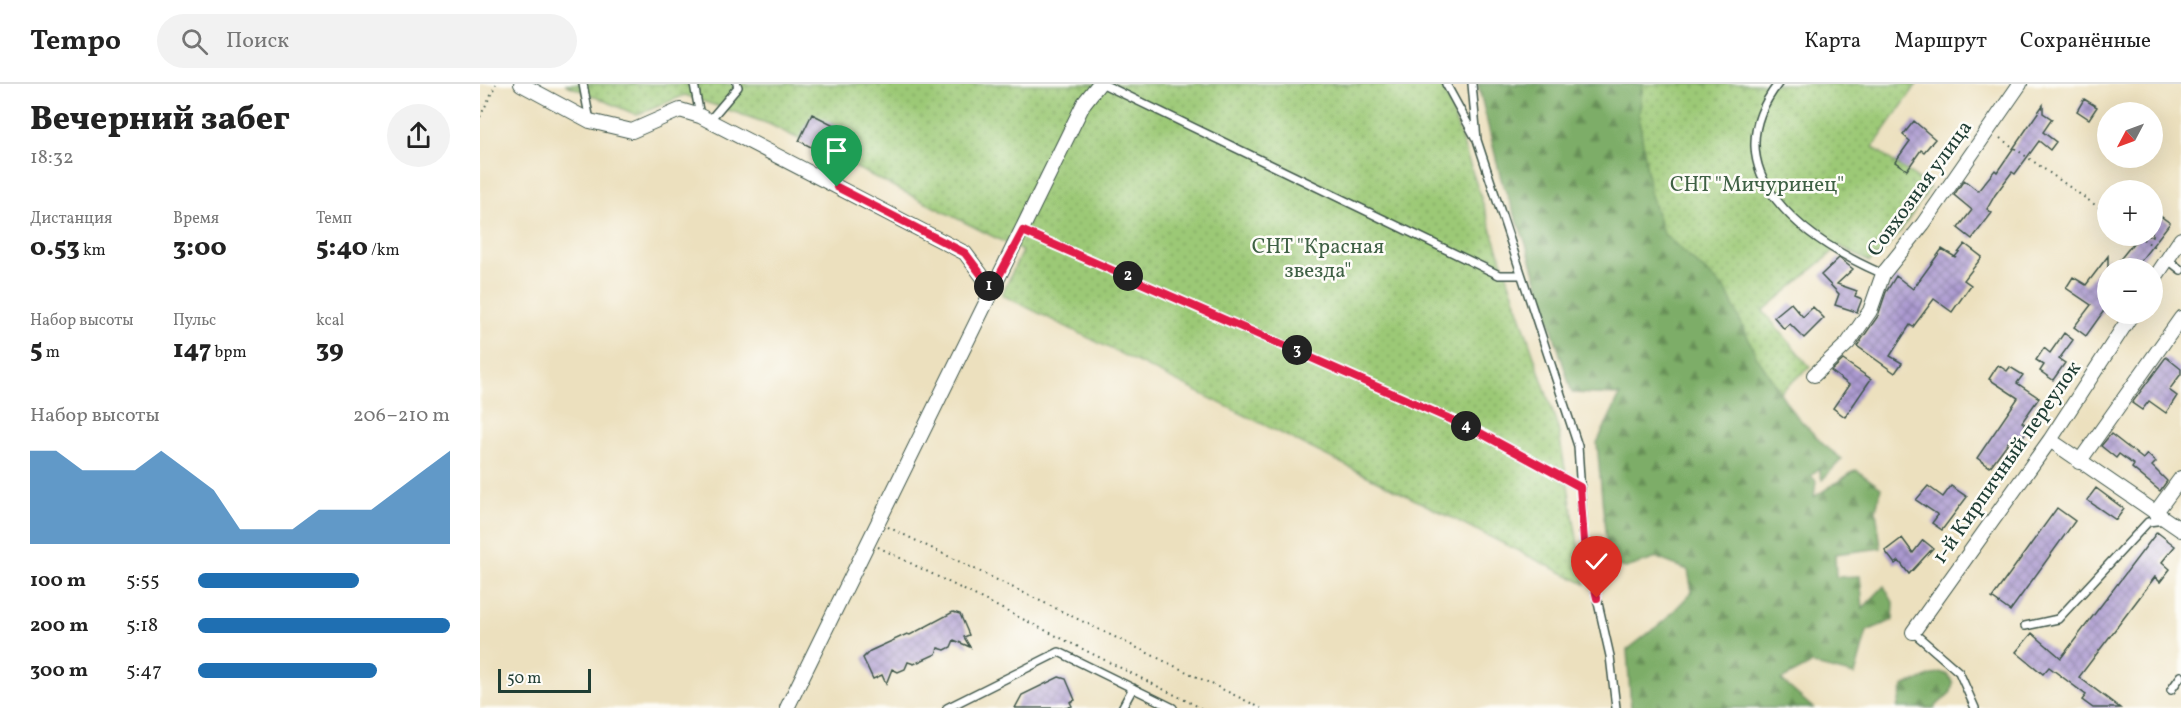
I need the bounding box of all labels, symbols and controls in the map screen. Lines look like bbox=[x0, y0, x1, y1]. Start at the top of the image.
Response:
search box bbox=[157, 14, 577, 68]
text: Tempo bbox=[30, 22, 121, 61]
icon: search bbox=[178, 25, 211, 58]
text: Поиск bbox=[226, 26, 289, 57]
text: Карта bbox=[1804, 27, 1861, 56]
text: Маршрут bbox=[1894, 27, 1987, 56]
text: Сохранённые bbox=[2020, 27, 2151, 56]
text: Вечерний забег bbox=[30, 98, 290, 144]
north arrow bbox=[2097, 102, 2163, 168]
map controls bbox=[2097, 102, 2163, 324]
button: share bbox=[387, 104, 450, 167]
street label: Совхозная улица bbox=[1861, 115, 1980, 263]
pin bbox=[811, 125, 862, 187]
icon: arrive bbox=[820, 134, 853, 167]
text: 18:32 bbox=[30, 144, 74, 172]
park label: СНТ "Мичуринец" bbox=[1670, 171, 1844, 200]
button: + bbox=[2097, 180, 2163, 246]
text: Дистанция bbox=[30, 208, 112, 230]
text: Время bbox=[173, 208, 219, 230]
text: Темп bbox=[316, 208, 352, 230]
text: 0.53 bbox=[30, 230, 80, 266]
text: 3:00 bbox=[173, 230, 227, 266]
text: 5:40 bbox=[316, 230, 368, 266]
park label: СНТ "Красная звезда" bbox=[1252, 233, 1384, 286]
text: km bbox=[80, 240, 106, 262]
text: /km bbox=[368, 240, 400, 262]
button: − bbox=[2097, 258, 2163, 324]
pin: 2 bbox=[1113, 261, 1143, 291]
text: 2 bbox=[1124, 265, 1132, 287]
pin: 1 bbox=[974, 271, 1004, 301]
text: 1 bbox=[986, 275, 992, 297]
text: Набор высоты bbox=[30, 310, 134, 332]
text: Пульс bbox=[173, 310, 216, 332]
text: kcal bbox=[316, 310, 344, 332]
text: 5 bbox=[30, 332, 43, 368]
text: 147 bbox=[173, 332, 211, 368]
text: 39 bbox=[316, 332, 344, 368]
pin: 3 bbox=[1282, 335, 1312, 365]
text: 3 bbox=[1293, 339, 1301, 361]
text: m bbox=[43, 342, 60, 364]
text: bpm bbox=[211, 342, 247, 364]
street label: 1-й Кирпичный переулок bbox=[1926, 356, 2088, 570]
text: Набор высоты bbox=[30, 402, 160, 430]
text: 206–210 m bbox=[353, 402, 450, 430]
pin: 4 bbox=[1451, 411, 1481, 441]
text: 4 bbox=[1461, 415, 1471, 437]
pin bbox=[1571, 536, 1622, 598]
icon: check bbox=[1580, 545, 1613, 578]
text: 100 m bbox=[30, 567, 86, 595]
text: 5:55 bbox=[126, 567, 160, 595]
text: 200 m bbox=[30, 612, 88, 640]
text: 5:18 bbox=[126, 612, 158, 640]
text: 300 m bbox=[30, 657, 88, 685]
text: 5:47 bbox=[126, 657, 162, 685]
scale bar bbox=[498, 666, 591, 694]
text: 50 m bbox=[507, 668, 541, 690]

